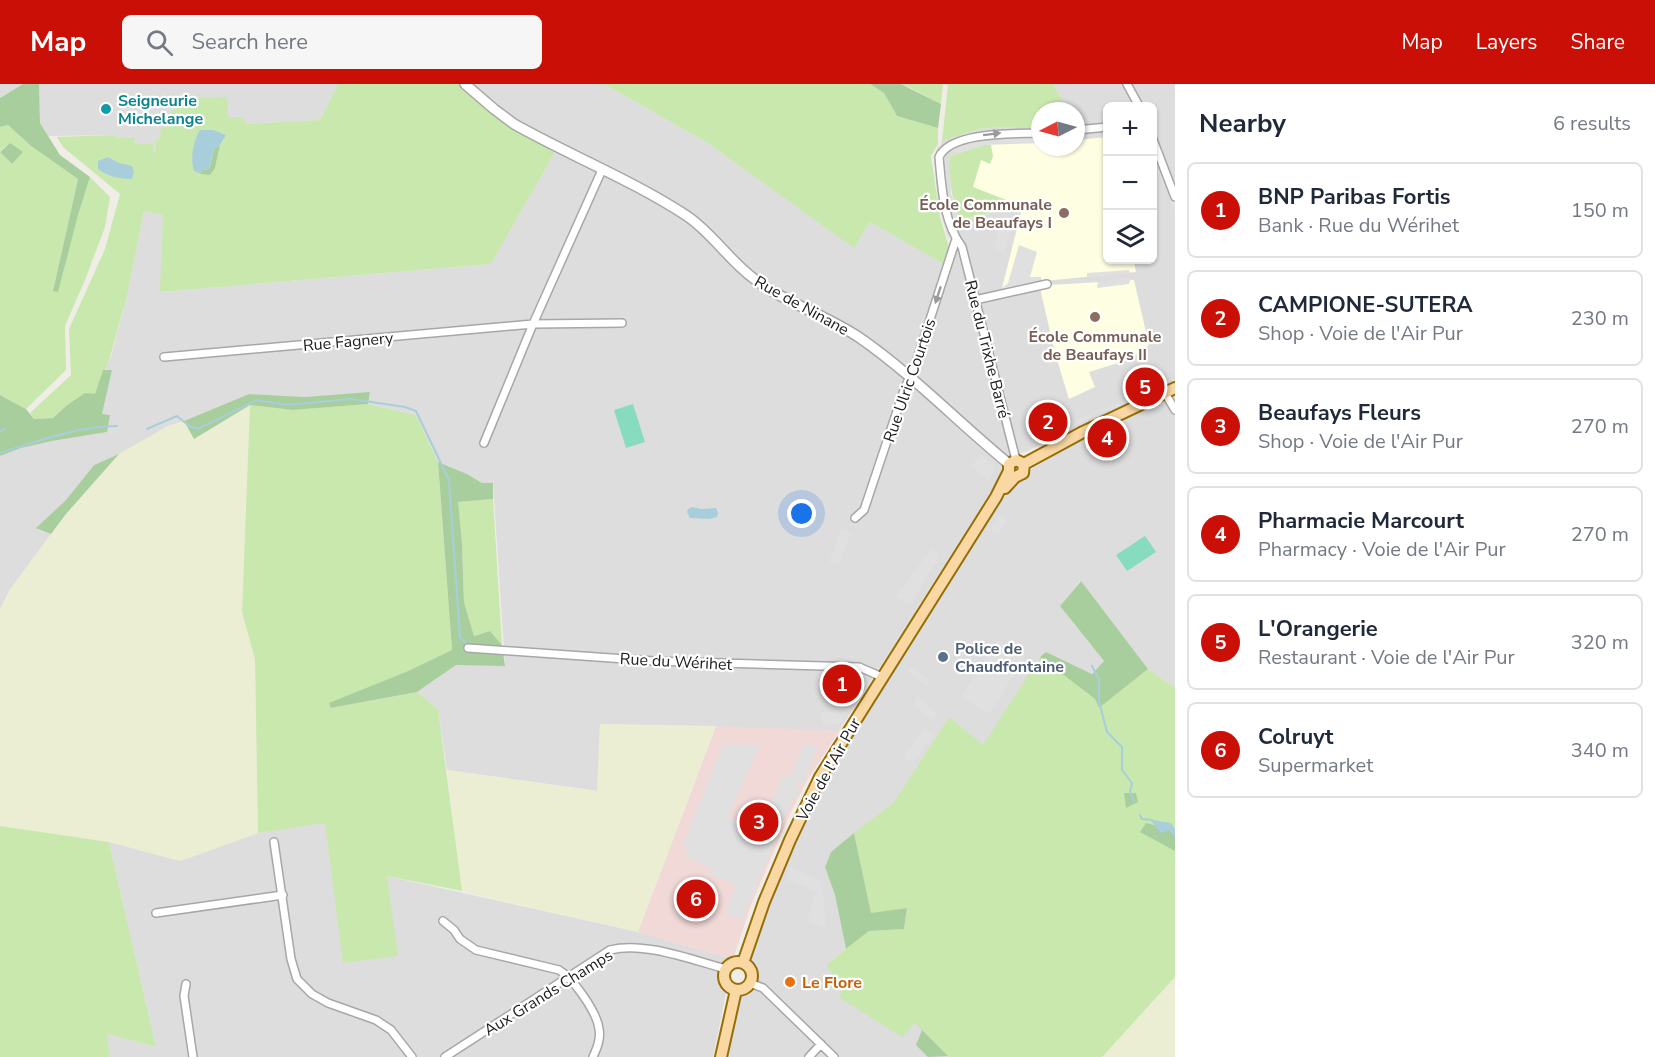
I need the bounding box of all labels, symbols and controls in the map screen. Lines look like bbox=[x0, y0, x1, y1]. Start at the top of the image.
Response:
search box bbox=[122, 15, 542, 69]
text: Map bbox=[30, 23, 86, 61]
icon: search bbox=[143, 26, 176, 59]
text: Search here bbox=[191, 27, 308, 57]
text: Map bbox=[1401, 28, 1443, 56]
text: Layers bbox=[1476, 28, 1537, 56]
text: Share bbox=[1570, 28, 1625, 56]
place label: Seigneurie Michelange bbox=[118, 90, 203, 130]
marker: Seigneurie Michelange bbox=[99, 102, 113, 116]
north arrow bbox=[1031, 102, 1085, 156]
map controls bbox=[1103, 102, 1157, 264]
button: + bbox=[1103, 102, 1157, 156]
text: Nearby bbox=[1199, 106, 1286, 141]
text: 6 results bbox=[1553, 110, 1631, 137]
one-way arrow bbox=[982, 130, 1001, 139]
button: − bbox=[1103, 156, 1157, 210]
text: BNP Paribas Fortis bbox=[1258, 182, 1451, 212]
place label: École Communale de Beaufays I bbox=[919, 194, 1052, 234]
text: 1 bbox=[1215, 197, 1227, 224]
text: 150 m bbox=[1571, 197, 1629, 224]
marker: École Communale de Beaufays I bbox=[1057, 206, 1071, 220]
button: layers bbox=[1103, 210, 1157, 264]
text: Bank · Rue du Wérihet bbox=[1258, 212, 1459, 239]
street label: Rue de Ninane bbox=[750, 271, 853, 341]
street label: Rue du Trixhe Barré bbox=[959, 278, 1015, 421]
one-way arrow bbox=[933, 286, 943, 304]
text: CAMPIONE-SUTERA bbox=[1258, 290, 1473, 320]
text: 2 bbox=[1215, 305, 1227, 332]
text: 230 m bbox=[1571, 305, 1629, 332]
marker: École Communale de Beaufays II bbox=[1088, 310, 1102, 324]
street label: Rue Ulric Courtois bbox=[878, 315, 941, 445]
text: Shop · Voie de l'Air Pur bbox=[1258, 320, 1463, 347]
place label: École Communale de Beaufays II bbox=[1029, 326, 1162, 366]
street label: Rue Fagnery bbox=[302, 327, 395, 357]
pin: 5 bbox=[1126, 364, 1164, 410]
text: Beaufays Fleurs bbox=[1258, 398, 1421, 428]
pin: 2 bbox=[1028, 400, 1068, 444]
text: 3 bbox=[1215, 413, 1227, 440]
text: 270 m bbox=[1571, 413, 1629, 440]
pin: 4 bbox=[1088, 416, 1126, 460]
text: Shop · Voie de l'Air Pur bbox=[1258, 428, 1463, 455]
your location bbox=[787, 499, 816, 528]
text: Pharmacie Marcourt bbox=[1258, 506, 1464, 536]
text: 4 bbox=[1215, 521, 1227, 548]
text: 270 m bbox=[1571, 521, 1629, 548]
text: Pharmacy · Voie de l'Air Pur bbox=[1258, 536, 1506, 563]
text: L'Orangerie bbox=[1258, 614, 1378, 644]
text: 5 bbox=[1215, 629, 1227, 656]
text: 320 m bbox=[1571, 629, 1629, 656]
place label: Police de Chaudfontaine bbox=[955, 638, 1064, 678]
text: Restaurant · Voie de l'Air Pur bbox=[1258, 644, 1515, 671]
street label: Rue du Wérihet bbox=[619, 648, 733, 676]
marker: Police de Chaudfontaine bbox=[936, 650, 950, 664]
pin: 1 bbox=[822, 662, 862, 706]
street label: Voie de l'Air Pur bbox=[791, 714, 866, 826]
text: Colruyt bbox=[1258, 722, 1334, 752]
text: 6 bbox=[1215, 737, 1227, 764]
text: 340 m bbox=[1571, 737, 1629, 764]
text: Supermarket bbox=[1258, 752, 1373, 779]
pin: 3 bbox=[740, 800, 778, 844]
pin: 6 bbox=[676, 876, 716, 922]
street label: Aux Grands Champs bbox=[480, 944, 617, 1041]
place label: Le Flore bbox=[802, 972, 862, 994]
marker: Le Flore bbox=[783, 975, 797, 989]

